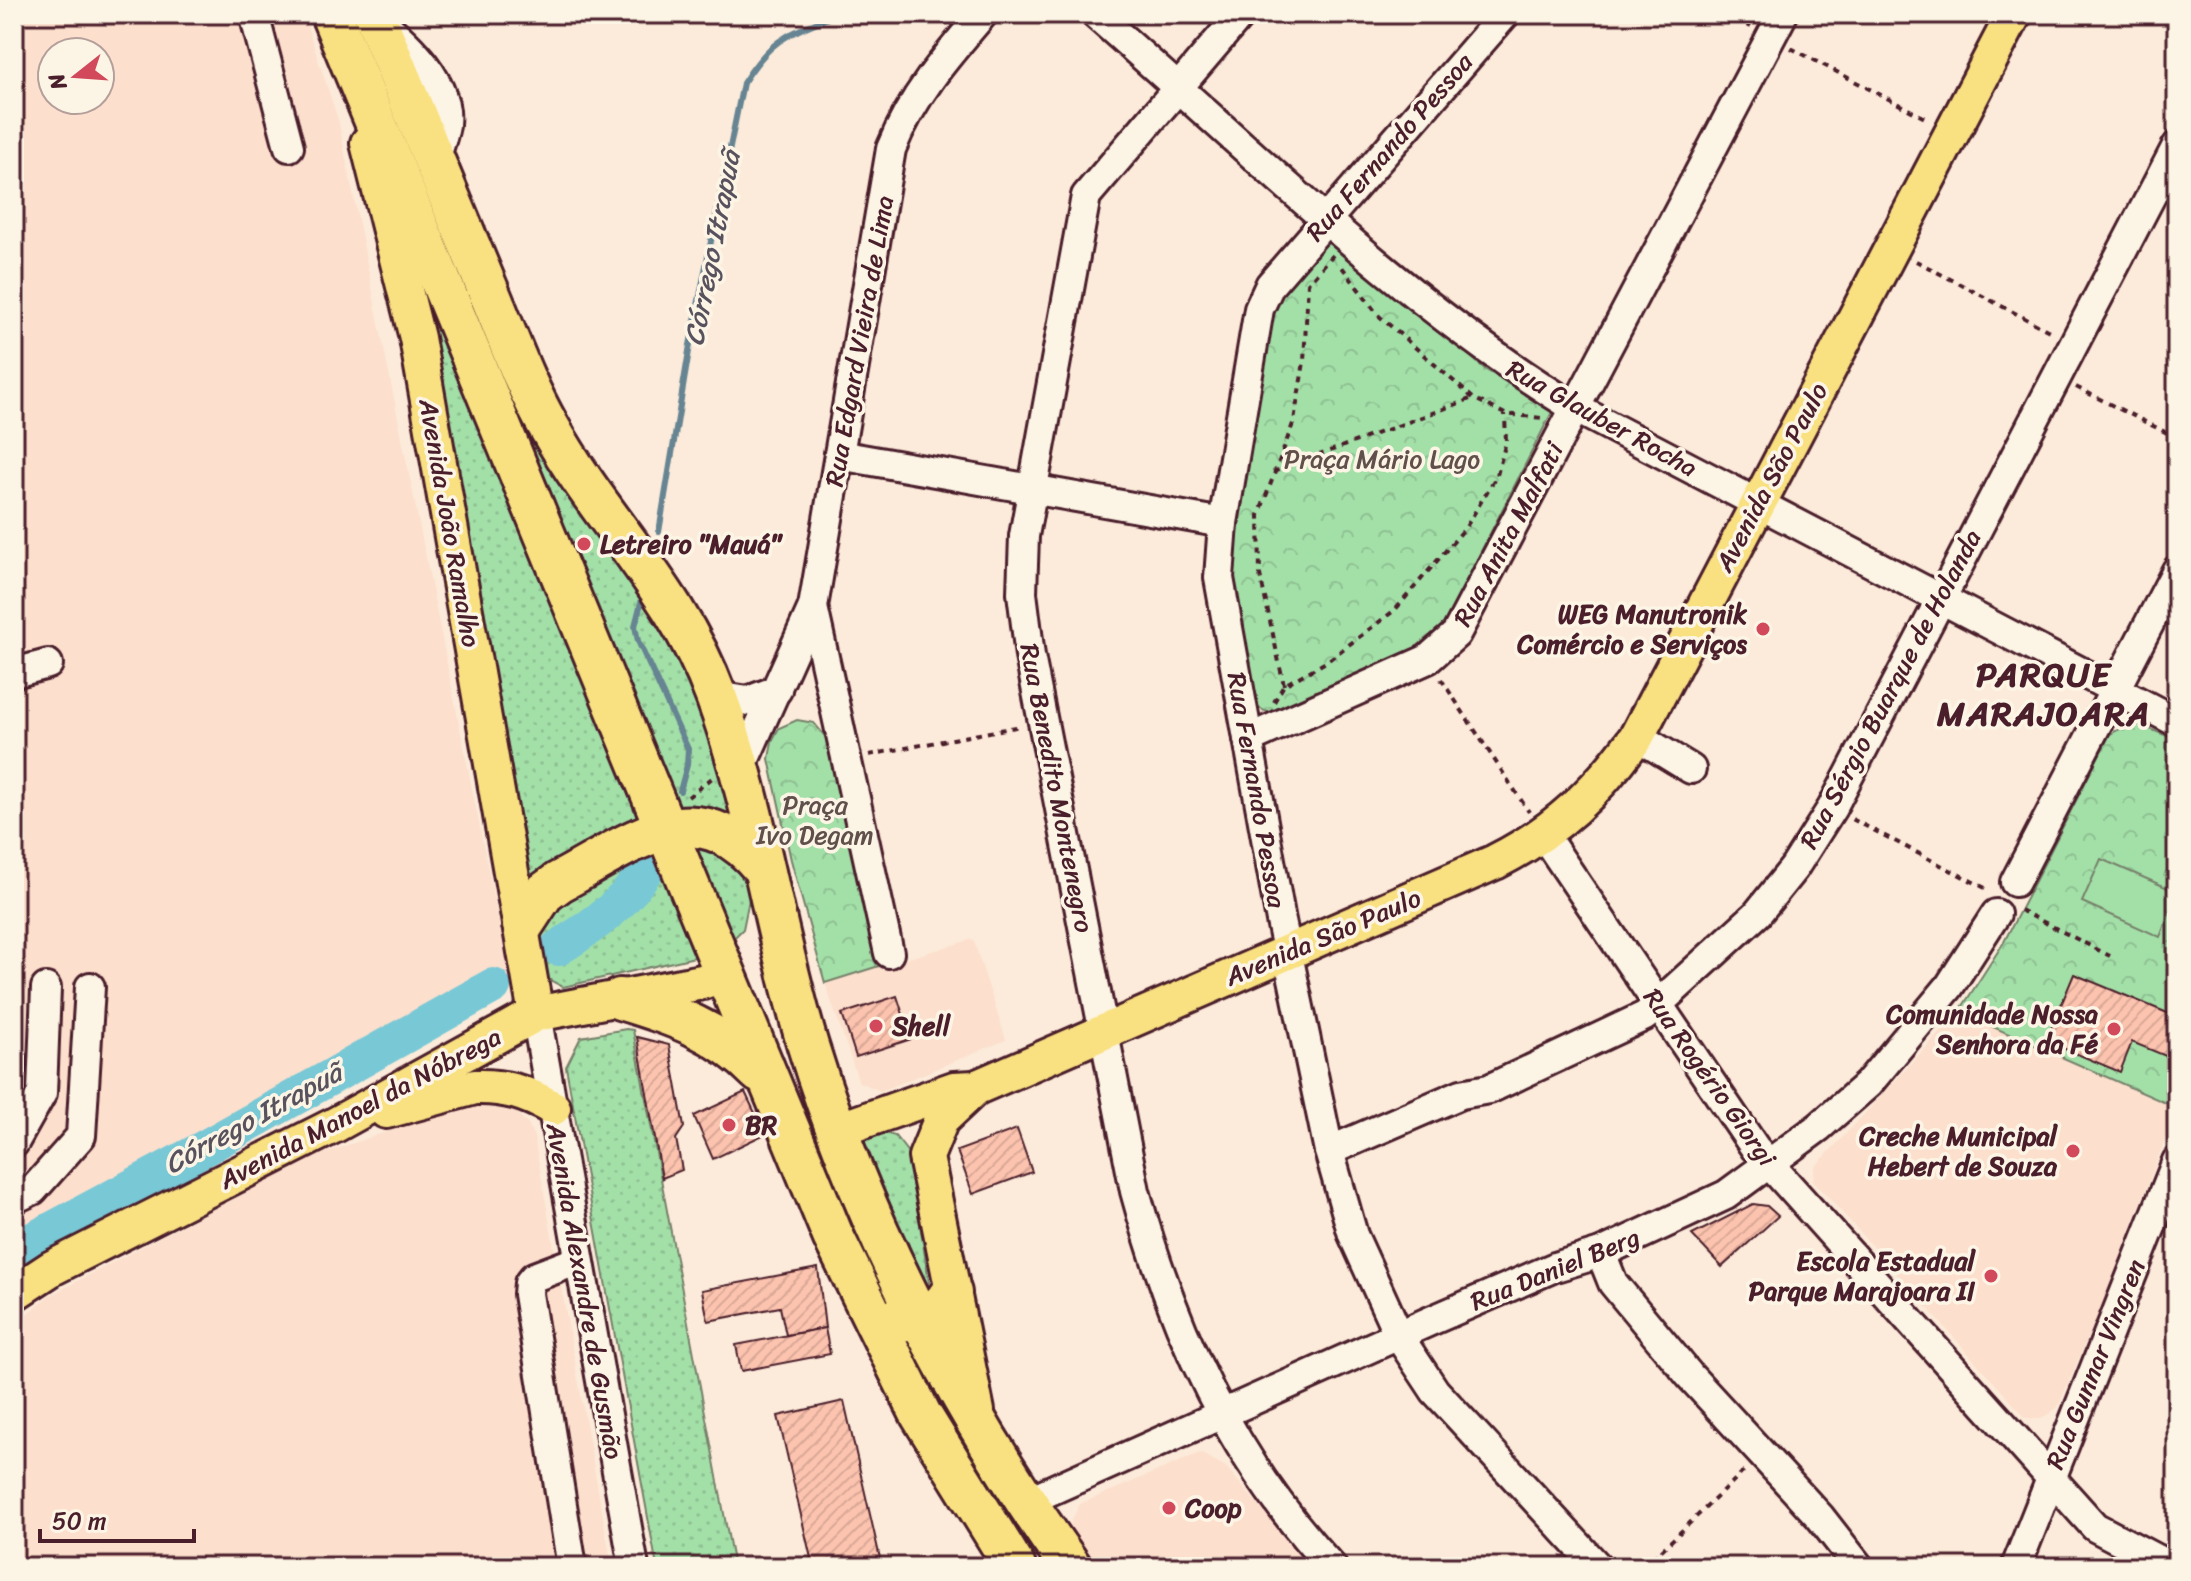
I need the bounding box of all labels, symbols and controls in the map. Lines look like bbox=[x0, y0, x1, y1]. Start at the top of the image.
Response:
north arrow bbox=[36, 36, 116, 116]
street label: Rua Fernando Pessoa bbox=[1293, 41, 1485, 252]
text: N bbox=[36, 68, 79, 96]
water label: Córrego Itrapuã bbox=[669, 142, 756, 350]
street label: Rua Edgard Vieira de Lima bbox=[811, 192, 907, 490]
street label: Rua Glauber Rocha bbox=[1498, 346, 1706, 490]
street label: Avenida São Paulo bbox=[1701, 374, 1840, 581]
street label: Avenida João Ramalho bbox=[405, 394, 495, 651]
street label: Rua Anita Malfati bbox=[1440, 433, 1577, 635]
park label: Praça Mário Lago bbox=[1284, 436, 1480, 482]
place label: Letreiro "Mauá" bbox=[600, 521, 784, 567]
street label: Rua Sérgio Buarque de Holanda bbox=[1786, 521, 1994, 857]
marker: Letreiro "Mauá" bbox=[575, 535, 593, 553]
place label: WEG Manutronik Comércio e Serviços bbox=[1516, 591, 1748, 667]
marker: WEG Manutronik Comércio e Serviços bbox=[1754, 620, 1772, 638]
street label: Rua Benedito Montenegro bbox=[1006, 639, 1108, 937]
district label: PARQUE MARAJOARA bbox=[1936, 645, 2151, 744]
street label: Rua Fernando Pessoa bbox=[1214, 668, 1301, 913]
park label: Praça Ivo Degam bbox=[755, 782, 874, 858]
street label: Avenida São Paulo bbox=[1217, 875, 1428, 999]
street label: Rua Rogério Giorgi bbox=[1631, 978, 1790, 1177]
place label: Comunidade Nossa Senhora da Fé bbox=[1885, 991, 2099, 1067]
place label: Shell bbox=[891, 1003, 952, 1049]
street label: Avenida Manoel da Nóbrega bbox=[209, 1014, 510, 1203]
marker: Shell bbox=[867, 1017, 885, 1035]
marker: Comunidade Nossa Senhora da Fé bbox=[2105, 1020, 2123, 1038]
water label: Córrego Itrapuã bbox=[155, 1046, 356, 1187]
place label: BR bbox=[745, 1102, 777, 1148]
place label: Creche Municipal Hebert de Souza bbox=[1858, 1113, 2059, 1189]
marker: BR bbox=[720, 1116, 738, 1134]
street label: Avenida Alexandre de Gusmão bbox=[533, 1118, 637, 1463]
marker: Creche Municipal Hebert de Souza bbox=[2064, 1142, 2082, 1160]
street label: Rua Daniel Berg bbox=[1463, 1214, 1647, 1324]
place label: Escola Estadual Parque Marajoara II bbox=[1748, 1238, 1977, 1314]
street label: Rua Gunnar Vingren bbox=[2032, 1252, 2158, 1476]
marker: Escola Estadual Parque Marajoara II bbox=[1982, 1267, 2000, 1285]
place label: Coop bbox=[1184, 1485, 1242, 1531]
scale bar bbox=[40, 1493, 194, 1543]
marker: Coop bbox=[1160, 1499, 1178, 1517]
text: 50 m bbox=[52, 1500, 107, 1542]

